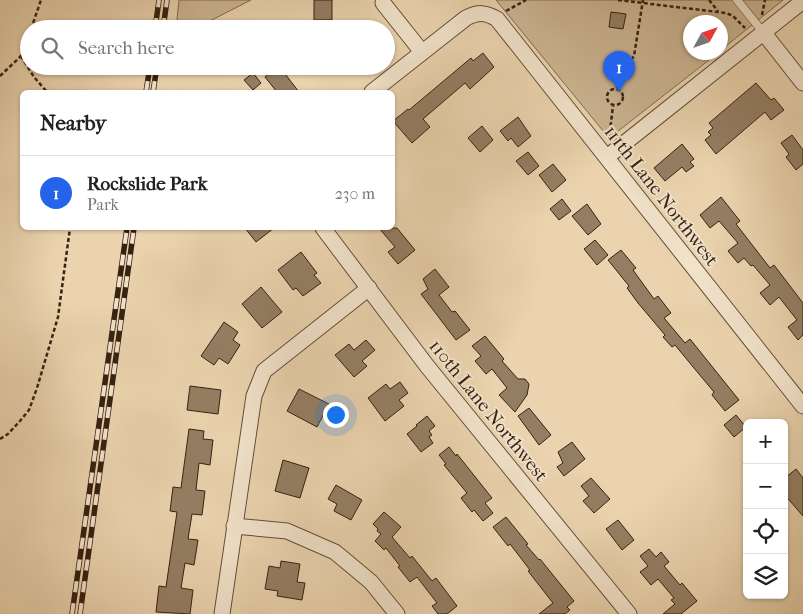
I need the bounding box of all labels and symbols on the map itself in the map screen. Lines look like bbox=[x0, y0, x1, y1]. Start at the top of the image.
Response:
north arrow bbox=[683, 15, 728, 60]
pin: 1 bbox=[603, 51, 635, 92]
street label: 111th Lane Northwest bbox=[599, 121, 723, 270]
street label: 110th Lane Northwest bbox=[424, 335, 552, 486]
your location bbox=[323, 402, 349, 428]

